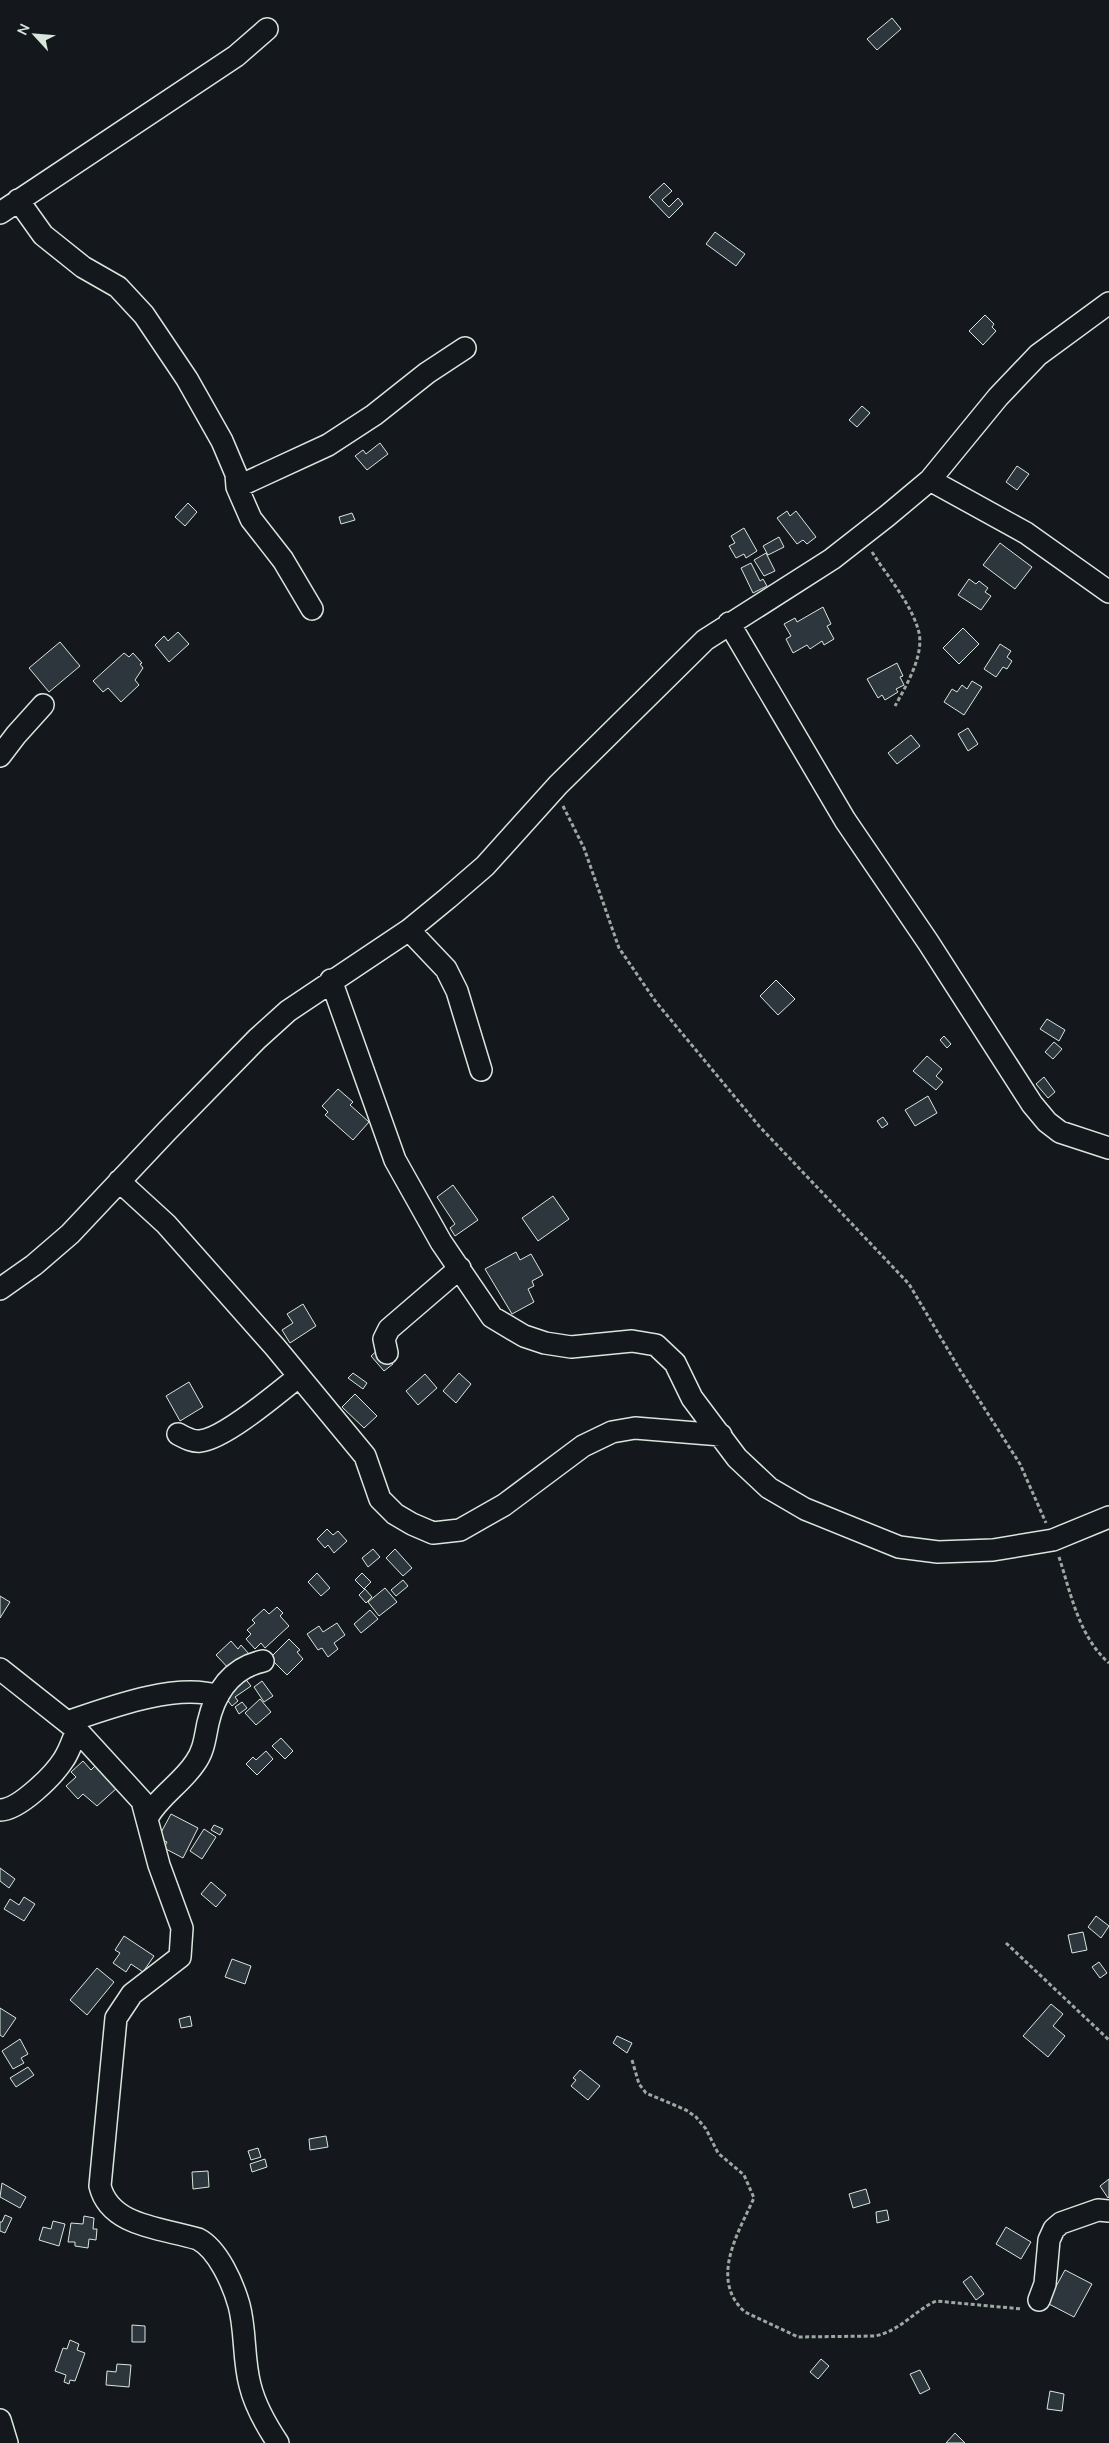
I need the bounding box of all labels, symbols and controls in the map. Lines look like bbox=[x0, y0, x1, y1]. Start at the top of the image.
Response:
north arrow bbox=[10, 10, 60, 60]
text: N bbox=[13, 21, 35, 38]

